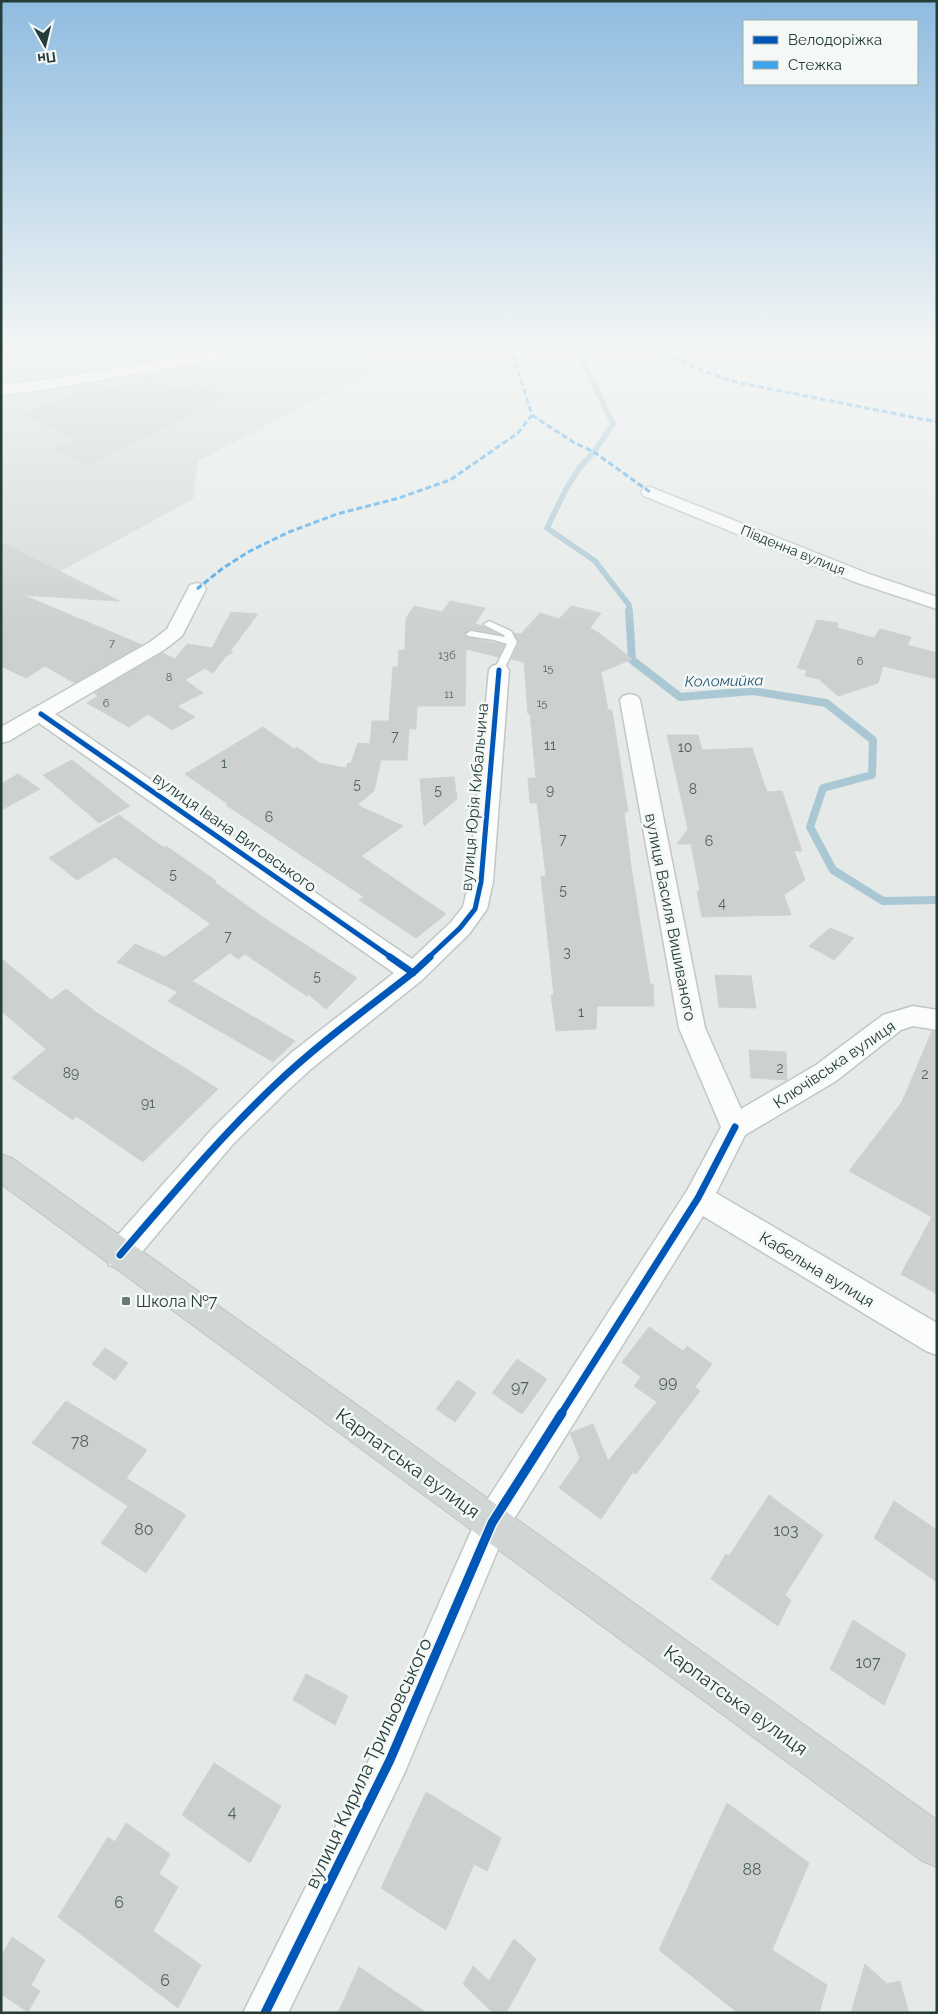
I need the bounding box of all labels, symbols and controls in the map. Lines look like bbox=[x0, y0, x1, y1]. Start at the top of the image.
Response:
north arrow bbox=[20, 20, 70, 70]
legend bbox=[743, 20, 918, 85]
text: Велодоріжка bbox=[788, 31, 882, 49]
text: Пн bbox=[36, 49, 57, 67]
text: Стежка bbox=[788, 56, 842, 74]
street label: Південна вулиця bbox=[738, 522, 848, 578]
house number: 7 bbox=[109, 637, 115, 650]
house number: 13б bbox=[438, 649, 456, 662]
house number: 6 bbox=[857, 655, 864, 668]
house number: 15 bbox=[543, 662, 553, 675]
house number: 8 bbox=[166, 671, 172, 684]
water label: Коломийка bbox=[684, 671, 764, 691]
house number: 11 bbox=[444, 688, 454, 701]
house number: 6 bbox=[103, 697, 110, 710]
house number: 15 bbox=[537, 697, 547, 710]
street label: вулиця Юрія Кибальчича bbox=[457, 702, 492, 892]
house number: 7 bbox=[391, 728, 399, 744]
house number: 11 bbox=[544, 737, 556, 753]
house number: 10 bbox=[678, 739, 692, 755]
house number: 1 bbox=[221, 755, 227, 771]
street label: вулиця Івана Виговського bbox=[149, 769, 320, 896]
house number: 5 bbox=[353, 776, 361, 792]
house number: 8 bbox=[689, 781, 697, 797]
house number: 5 bbox=[434, 782, 442, 798]
house number: 9 bbox=[546, 782, 554, 798]
house number: 6 bbox=[265, 809, 273, 825]
street label: вулиця Василя Вишиваного bbox=[641, 812, 700, 1023]
house number: 7 bbox=[559, 831, 567, 847]
house number: 6 bbox=[705, 833, 713, 849]
house number: 5 bbox=[169, 866, 177, 882]
house number: 5 bbox=[559, 882, 567, 898]
house number: 4 bbox=[718, 895, 726, 911]
house number: 7 bbox=[224, 928, 232, 944]
house number: 3 bbox=[563, 944, 571, 960]
house number: 5 bbox=[313, 968, 321, 984]
house number: 1 bbox=[578, 1004, 584, 1020]
street label: Ключівська вулиця bbox=[770, 1017, 899, 1112]
house number: 2 bbox=[776, 1060, 784, 1076]
house number: 89 bbox=[63, 1065, 79, 1081]
house number: 2 bbox=[921, 1066, 929, 1082]
house number: 91 bbox=[141, 1095, 155, 1111]
street label: Кабельна вулиця bbox=[756, 1228, 878, 1311]
place label: Школа №7 bbox=[136, 1292, 218, 1311]
marker: Школа №7 bbox=[120, 1295, 132, 1307]
house number: 99 bbox=[659, 1372, 677, 1391]
house number: 97 bbox=[511, 1377, 529, 1396]
street label: Карпатська вулиця bbox=[332, 1403, 484, 1523]
house number: 78 bbox=[71, 1432, 89, 1451]
house number: 80 bbox=[134, 1520, 154, 1539]
house number: 103 bbox=[773, 1521, 799, 1540]
street label: вулиця Кирила Трильовського bbox=[300, 1634, 436, 1892]
street label: Карпатська вулиця bbox=[660, 1640, 812, 1760]
house number: 107 bbox=[855, 1653, 881, 1672]
house number: 4 bbox=[228, 1802, 237, 1821]
house number: 88 bbox=[743, 1860, 761, 1879]
house number: 6 bbox=[114, 1893, 124, 1912]
house number: 6 bbox=[160, 1971, 170, 1990]

